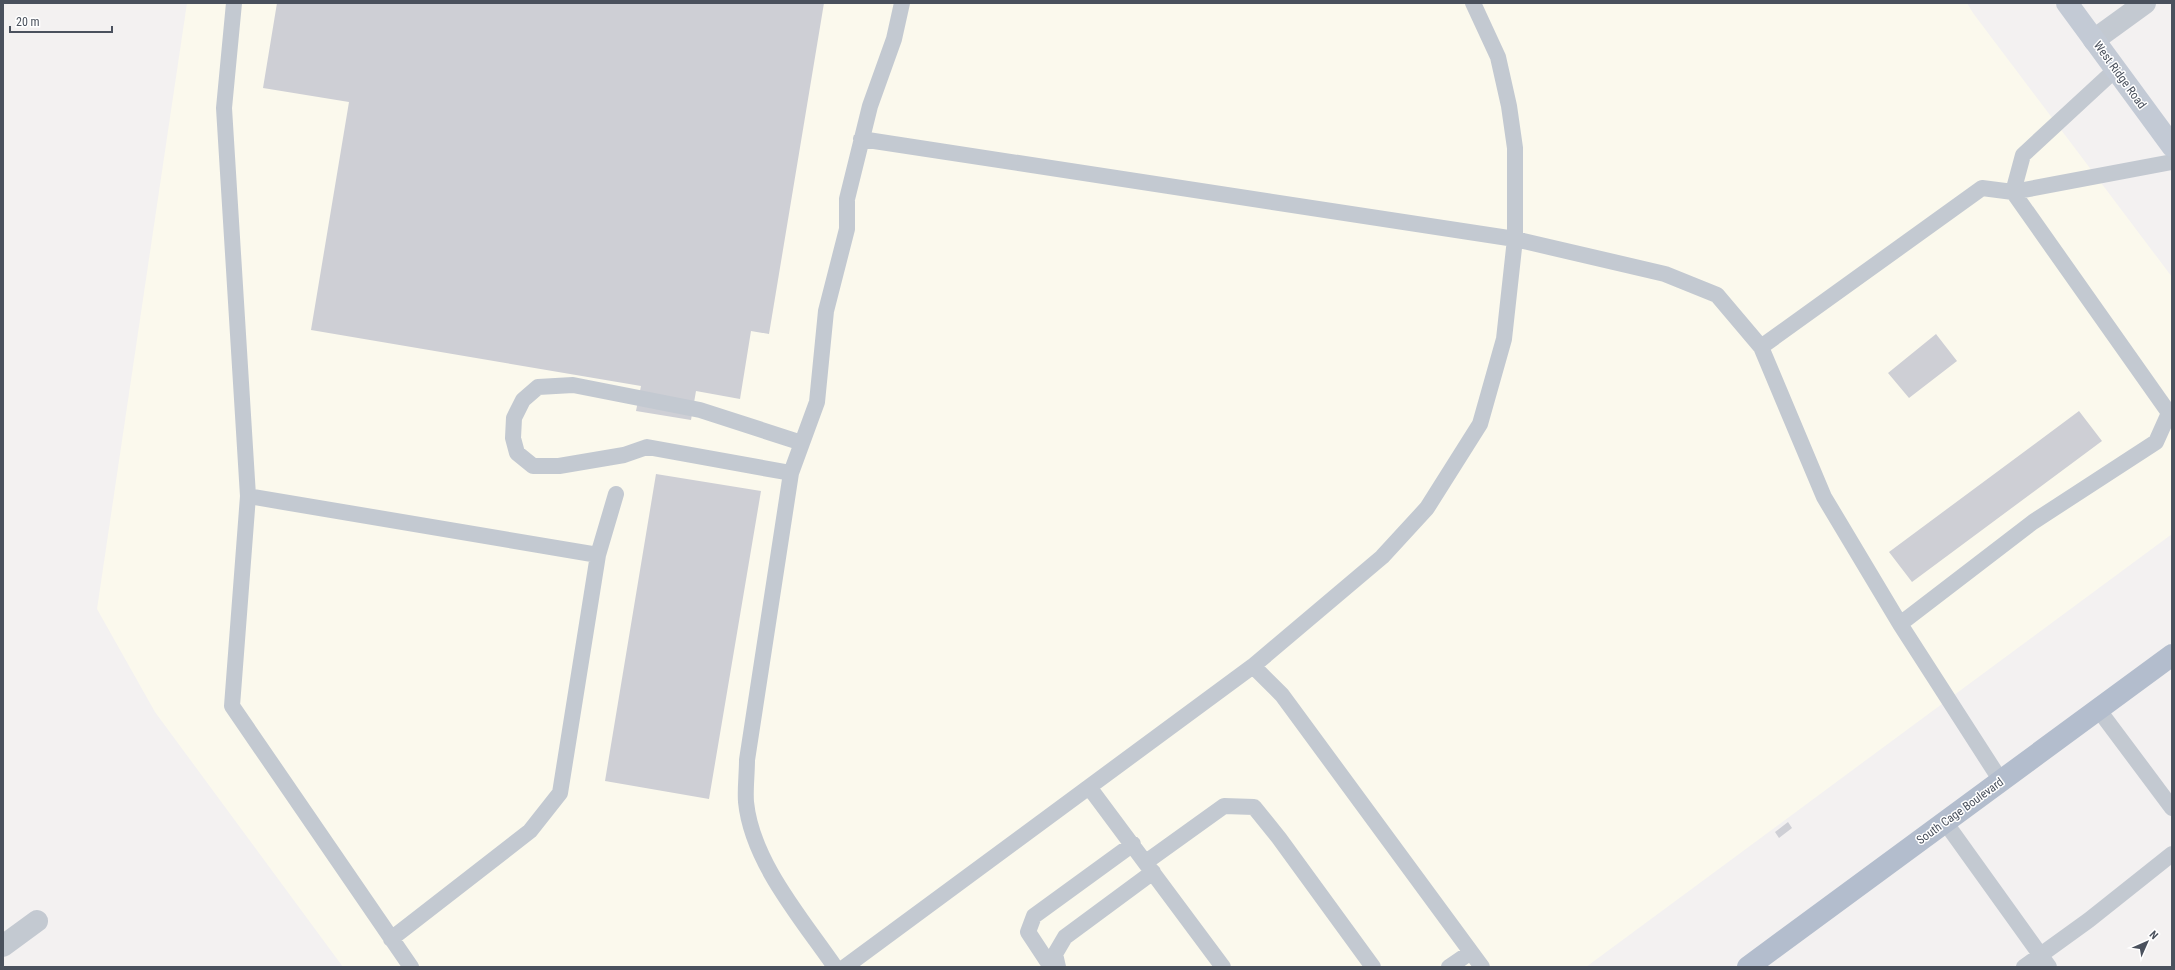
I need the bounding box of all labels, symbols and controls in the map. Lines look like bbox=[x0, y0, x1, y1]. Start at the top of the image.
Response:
scale bar bbox=[10, 8, 112, 34]
text: 20 m bbox=[16, 15, 40, 29]
street label: West Ridge Road bbox=[2091, 39, 2149, 111]
street label: South Cage Boulevard bbox=[1914, 775, 2006, 847]
north arrow bbox=[2127, 922, 2167, 962]
text: N bbox=[2147, 928, 2161, 942]

